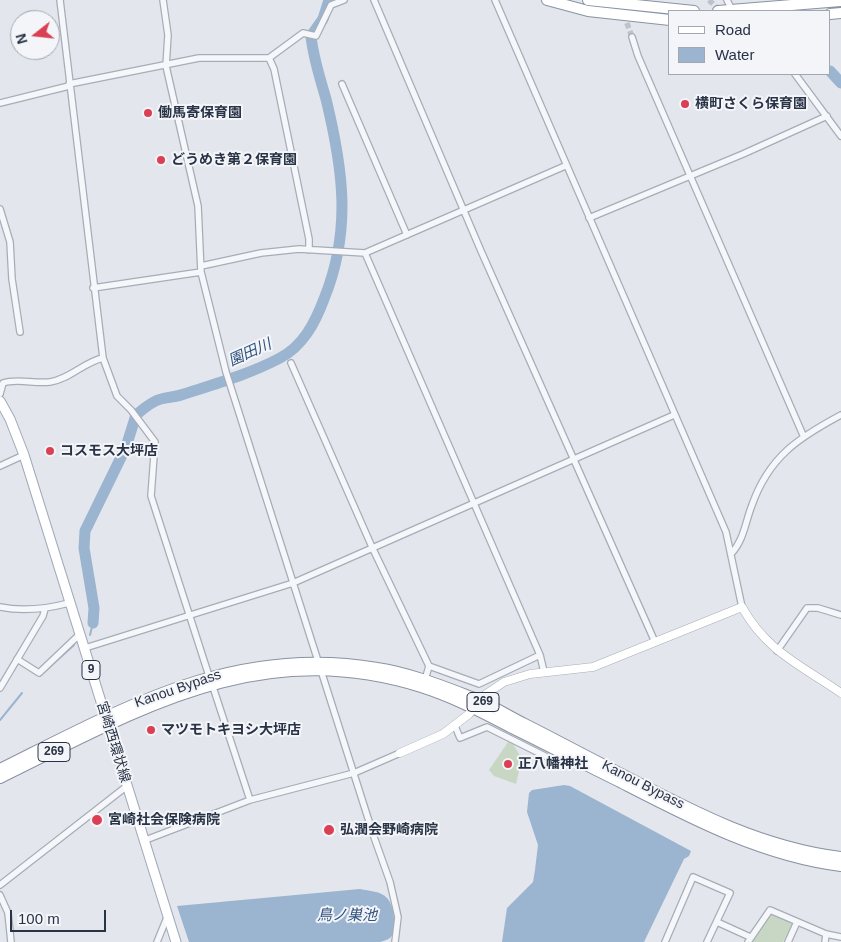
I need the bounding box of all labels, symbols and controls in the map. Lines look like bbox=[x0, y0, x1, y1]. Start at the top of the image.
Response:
north arrow bbox=[10, 10, 60, 60]
legend bbox=[668, 10, 831, 75]
text: Road bbox=[715, 21, 751, 38]
text: N bbox=[12, 32, 31, 46]
text: Water bbox=[715, 46, 754, 63]
place label: 横町さくら保育園 bbox=[695, 96, 807, 112]
marker: 横町さくら保育園 bbox=[679, 98, 691, 110]
place label: 働馬寄保育園 bbox=[158, 105, 242, 121]
marker: 働馬寄保育園 bbox=[142, 107, 154, 119]
place label: どうめき第２保育園 bbox=[171, 152, 297, 168]
marker: どうめき第２保育園 bbox=[155, 154, 167, 166]
water label: 園田川 bbox=[226, 336, 274, 370]
place label: コスモス大坪店 bbox=[60, 443, 158, 459]
marker: コスモス大坪店 bbox=[44, 445, 56, 457]
road number: 9 bbox=[82, 660, 100, 680]
street label: Kanou Bypass bbox=[133, 666, 223, 712]
road number: 269 bbox=[467, 692, 499, 712]
street label: 宮崎西環状線 bbox=[93, 699, 133, 785]
place label: マツモトキヨシ大坪店 bbox=[161, 722, 301, 738]
marker: マツモトキヨシ大坪店 bbox=[145, 724, 157, 736]
road number: 269 bbox=[38, 742, 70, 762]
place label: 正八幡神社 bbox=[518, 756, 588, 772]
street label: Kanou Bypass bbox=[599, 757, 687, 813]
marker: 正八幡神社 bbox=[502, 758, 514, 770]
place label: 宮崎社会保険病院 bbox=[108, 812, 220, 828]
marker: 宮崎社会保険病院 bbox=[90, 813, 104, 827]
place label: 弘潤会野崎病院 bbox=[340, 822, 438, 838]
marker: 弘潤会野崎病院 bbox=[322, 823, 336, 837]
scale bar bbox=[12, 900, 109, 932]
water label: 鳥ノ巣池 bbox=[317, 907, 377, 925]
text: 100 m bbox=[18, 910, 60, 927]

